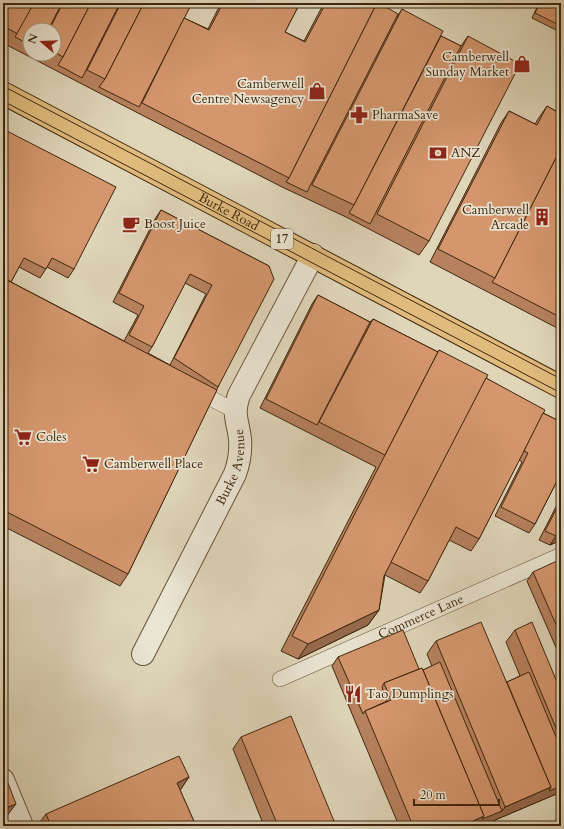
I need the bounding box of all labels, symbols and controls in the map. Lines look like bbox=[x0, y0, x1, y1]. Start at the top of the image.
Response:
north arrow bbox=[22, 22, 62, 62]
text: N bbox=[24, 32, 42, 46]
place label: Camberwell Sunday Market bbox=[425, 48, 510, 81]
shop icon: Camberwell Sunday Market bbox=[512, 54, 532, 74]
place label: Camberwell Centre Newsagency bbox=[192, 75, 305, 108]
shop icon: Camberwell Centre Newsagency bbox=[307, 81, 327, 101]
pharmacy icon: PharmaSave bbox=[349, 105, 369, 125]
place label: PharmaSave bbox=[372, 106, 438, 124]
bank icon: ANZ bbox=[428, 143, 448, 163]
place label: ANZ bbox=[451, 144, 481, 162]
street label: Burke Road bbox=[195, 189, 262, 235]
place label: Camberwell Arcade bbox=[462, 201, 530, 234]
building icon: Camberwell Arcade bbox=[532, 207, 552, 227]
cafe icon: Boost Juice bbox=[121, 214, 141, 234]
place label: Boost Juice bbox=[144, 215, 206, 233]
road number: 17 bbox=[271, 229, 293, 249]
supermarket icon: Coles bbox=[13, 427, 33, 447]
place label: Coles bbox=[36, 428, 67, 446]
street label: Burke Avenue bbox=[212, 428, 249, 508]
supermarket icon: Camberwell Place bbox=[81, 454, 101, 474]
place label: Camberwell Place bbox=[104, 455, 203, 473]
street label: Commerce Lane bbox=[375, 590, 467, 644]
restaurant icon: Tao Dumplings bbox=[343, 684, 363, 704]
place label: Tao Dumplings bbox=[366, 685, 453, 703]
scale bar bbox=[414, 781, 499, 807]
text: 20 m bbox=[420, 787, 447, 803]

